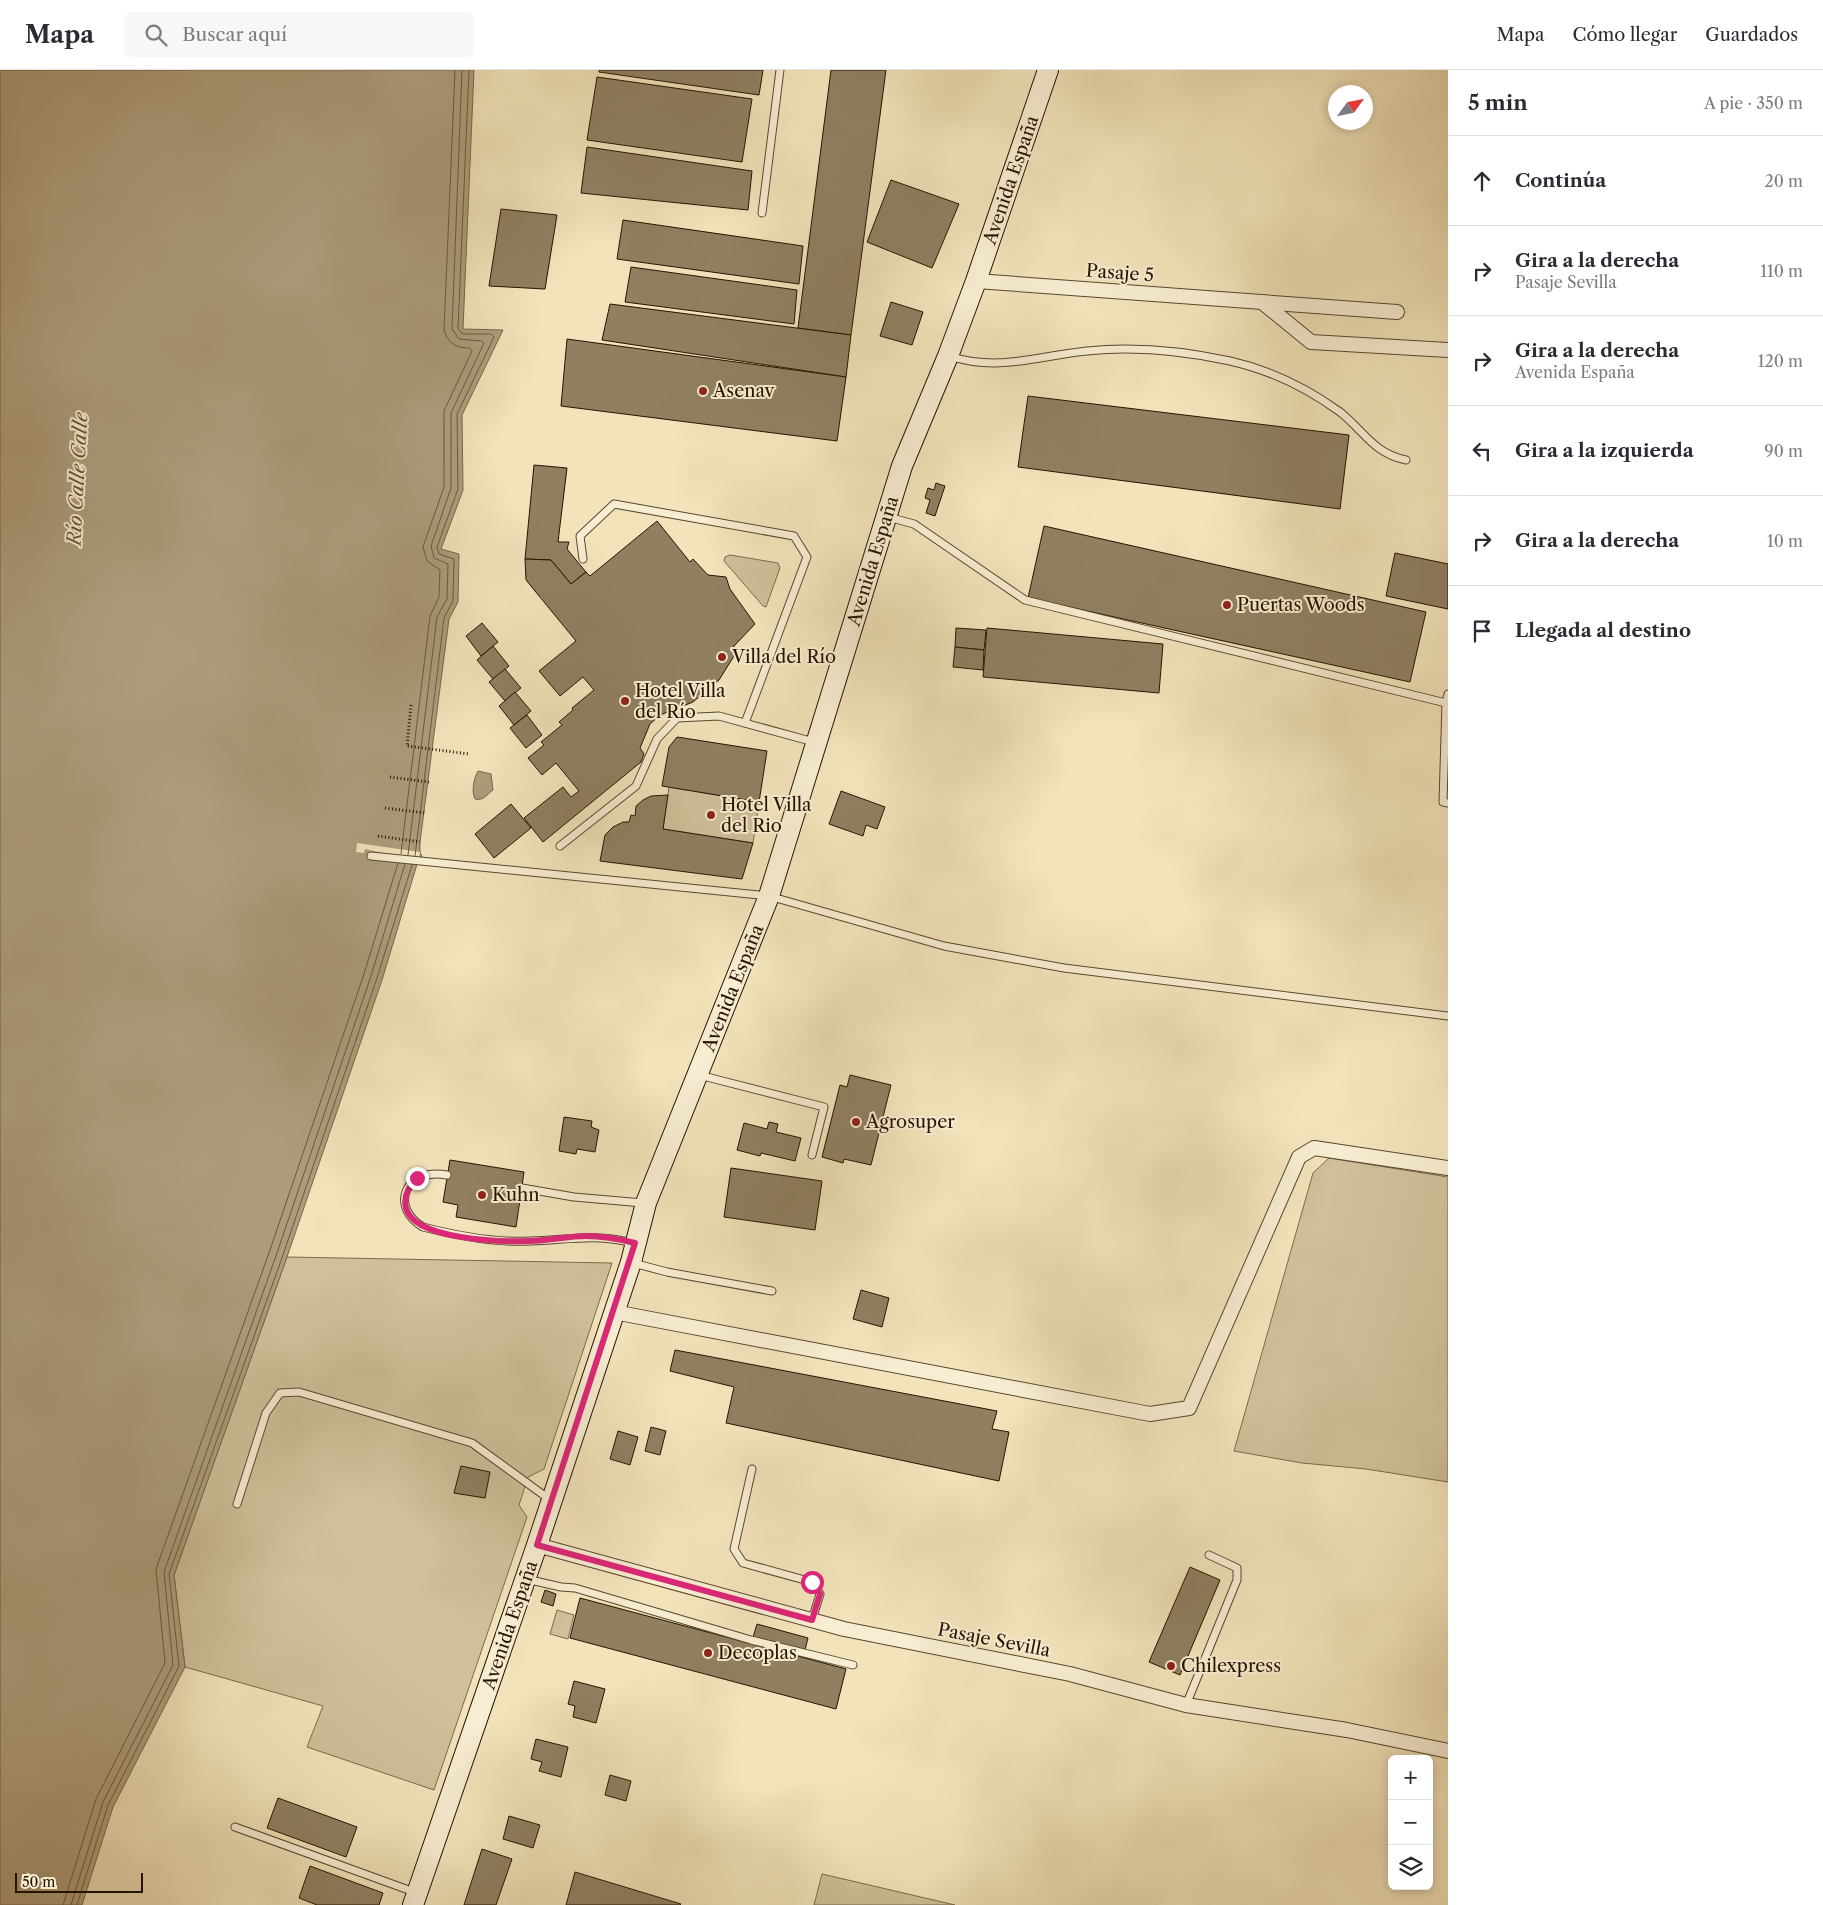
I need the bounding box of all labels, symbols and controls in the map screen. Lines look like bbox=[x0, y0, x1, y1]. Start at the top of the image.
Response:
search box bbox=[124, 12, 474, 57]
text: Mapa bbox=[25, 20, 94, 49]
icon: search bbox=[142, 21, 170, 49]
text: Buscar aquí bbox=[182, 23, 287, 46]
text: Mapa bbox=[1496, 24, 1545, 46]
text: Cómo llegar bbox=[1573, 24, 1677, 46]
text: Guardados bbox=[1705, 24, 1798, 46]
north arrow bbox=[1328, 85, 1373, 130]
text: 5 min bbox=[1468, 90, 1528, 115]
text: A pie · 350 m bbox=[1704, 93, 1803, 113]
street label: Avenida España bbox=[978, 112, 1043, 248]
icon: ahead bbox=[1468, 167, 1496, 195]
text: Continúa bbox=[1515, 169, 1606, 192]
text: 20 m bbox=[1764, 171, 1803, 191]
text: Gira a la derecha bbox=[1515, 249, 1679, 272]
icon: right bbox=[1468, 257, 1496, 285]
street label: Pasaje 5 bbox=[1085, 260, 1155, 286]
text: 110 m bbox=[1760, 261, 1803, 281]
text: Pasaje Sevilla bbox=[1515, 272, 1617, 292]
text: Gira a la derecha bbox=[1515, 339, 1679, 362]
icon: right bbox=[1468, 347, 1496, 375]
text: 120 m bbox=[1758, 351, 1803, 371]
text: Avenida España bbox=[1515, 362, 1635, 382]
place label: Asenav bbox=[712, 380, 775, 402]
marker: Asenav bbox=[697, 385, 709, 397]
water label: Río Calle Calle bbox=[62, 411, 93, 548]
icon: left bbox=[1468, 437, 1496, 465]
text: Gira a la izquierda bbox=[1515, 439, 1694, 462]
text: 90 m bbox=[1764, 441, 1803, 461]
street label: Avenida España bbox=[842, 493, 903, 630]
icon: right bbox=[1468, 527, 1496, 555]
text: Gira a la derecha bbox=[1515, 529, 1679, 552]
text: 10 m bbox=[1767, 531, 1803, 551]
place label: Puertas Woods bbox=[1237, 594, 1365, 616]
marker: Puertas Woods bbox=[1221, 599, 1233, 611]
icon: arrive bbox=[1468, 617, 1496, 645]
text: Llegada al destino bbox=[1515, 619, 1691, 642]
place label: Villa del Río bbox=[731, 646, 836, 668]
marker: Villa del Río bbox=[716, 651, 728, 663]
place label: Hotel Villa del Río bbox=[635, 680, 726, 723]
marker: Hotel Villa del Río bbox=[619, 695, 631, 707]
place label: Hotel Villa del Rio bbox=[721, 794, 812, 837]
marker: Hotel Villa del Rio bbox=[705, 809, 717, 821]
street label: Avenida España bbox=[697, 921, 769, 1056]
place label: Agrosuper bbox=[865, 1111, 955, 1133]
marker: Agrosuper bbox=[850, 1116, 862, 1128]
route end bbox=[406, 1167, 429, 1190]
place label: Kuhn bbox=[492, 1184, 540, 1206]
marker: Kuhn bbox=[476, 1189, 488, 1201]
street label: Avenida España bbox=[477, 1557, 542, 1693]
route start bbox=[801, 1571, 824, 1594]
street label: Pasaje Sevilla bbox=[936, 1618, 1053, 1662]
place label: Decoplas bbox=[718, 1642, 797, 1664]
marker: Decoplas bbox=[702, 1647, 714, 1659]
place label: Chilexpress bbox=[1181, 1655, 1281, 1677]
marker: Chilexpress bbox=[1165, 1660, 1177, 1672]
map controls bbox=[1388, 1755, 1433, 1890]
button: + bbox=[1388, 1755, 1433, 1800]
button: − bbox=[1388, 1800, 1433, 1845]
button: layers bbox=[1388, 1845, 1433, 1890]
scale bar bbox=[15, 1870, 142, 1893]
text: 50 m bbox=[22, 1873, 55, 1891]

